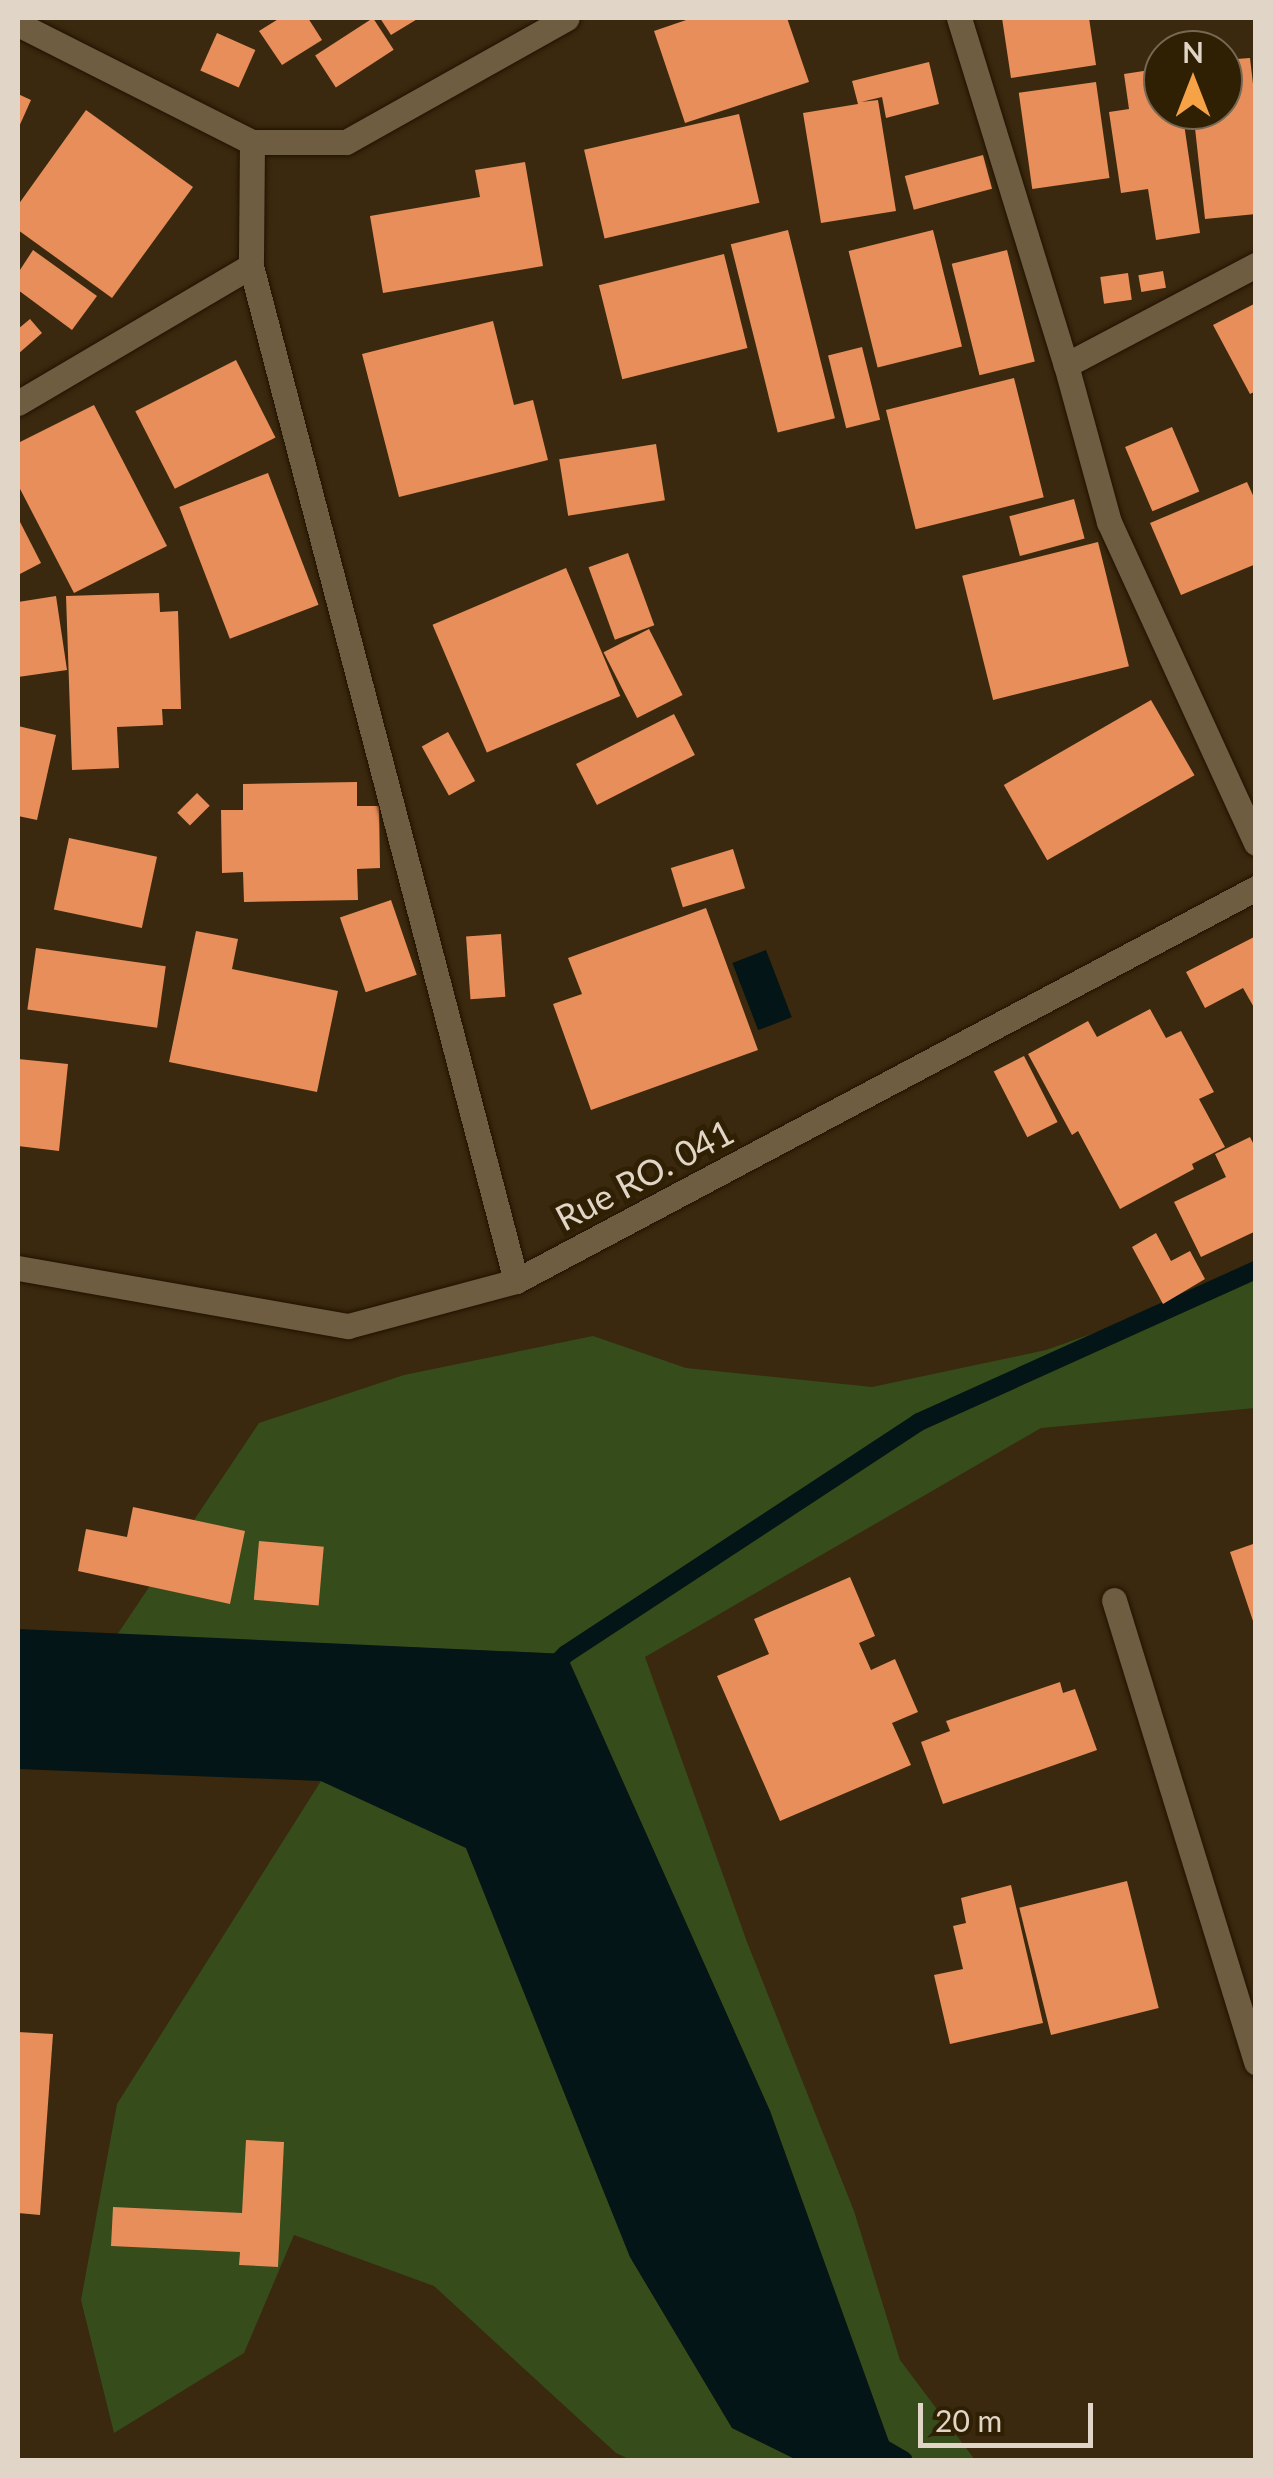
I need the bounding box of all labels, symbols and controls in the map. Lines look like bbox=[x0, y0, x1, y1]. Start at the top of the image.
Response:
north arrow bbox=[1143, 30, 1243, 130]
text: N bbox=[1182, 35, 1204, 69]
street label: Rue RO. 041 bbox=[548, 1110, 740, 1238]
scale bar bbox=[923, 2383, 1098, 2445]
text: 20 m bbox=[935, 2402, 1002, 2438]

